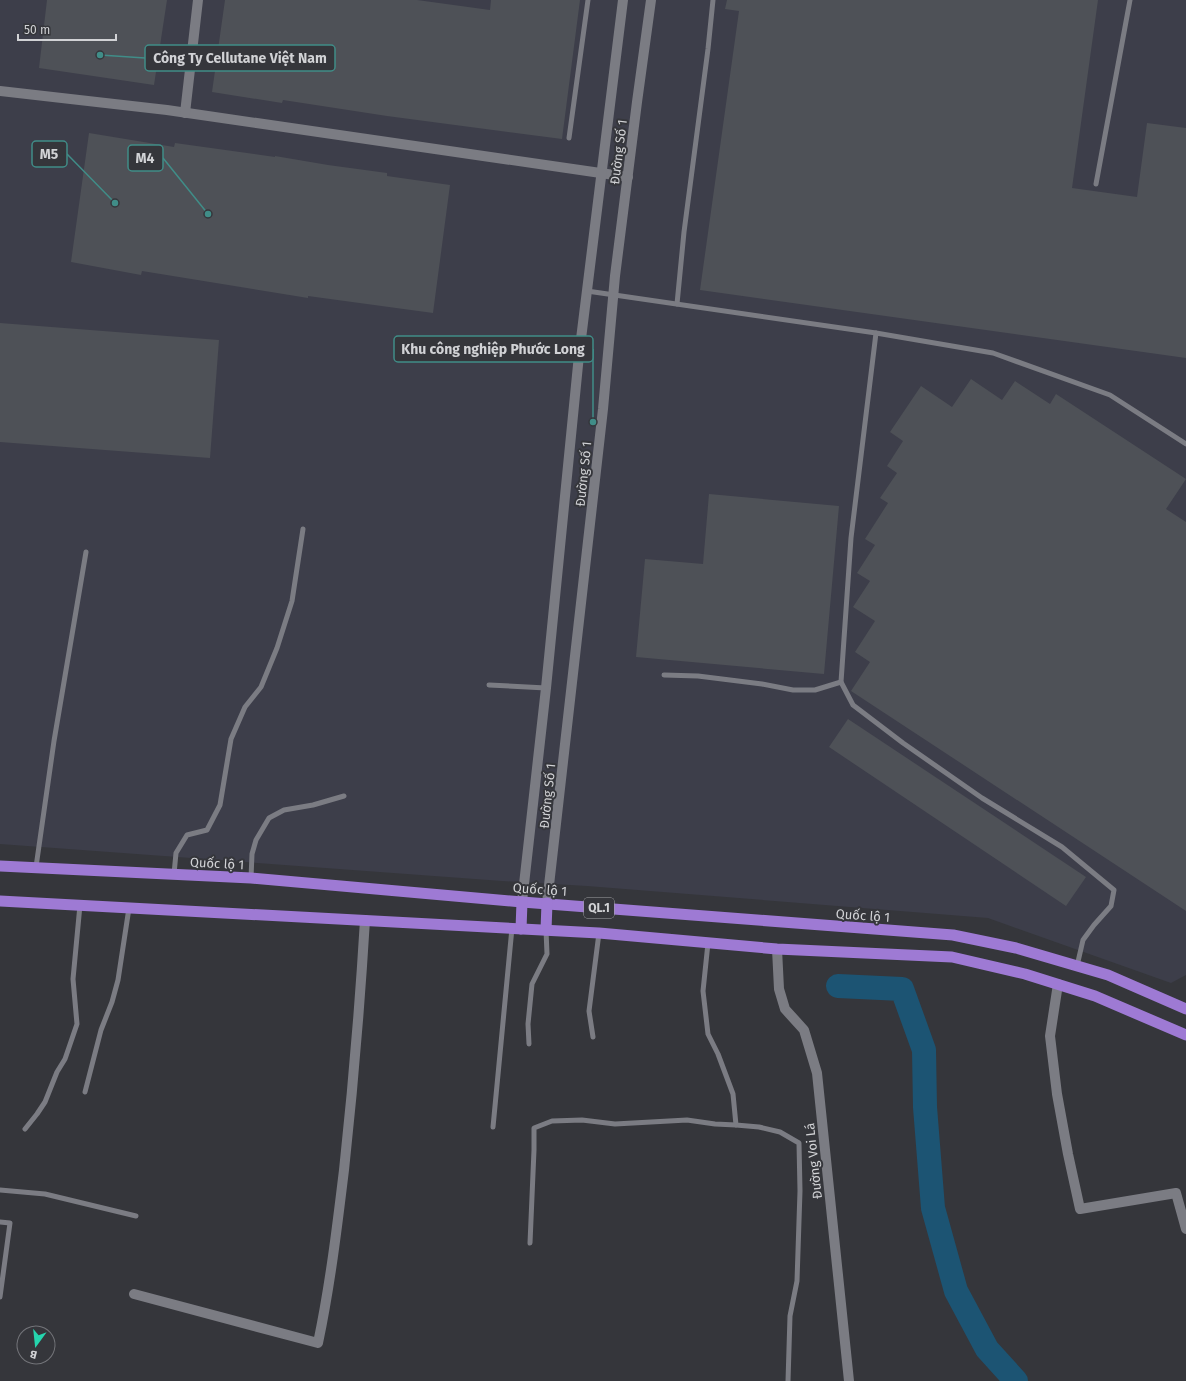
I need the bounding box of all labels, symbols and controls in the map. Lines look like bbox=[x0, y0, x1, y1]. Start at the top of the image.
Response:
scale bar bbox=[18, 16, 116, 42]
text: 50 m bbox=[24, 23, 50, 37]
callout: Công Ty Cellutane Việt Nam bbox=[145, 45, 335, 71]
text: Công Ty Cellutane Việt Nam bbox=[153, 50, 327, 67]
street label: Đường Số 1 bbox=[607, 119, 630, 185]
callout: M5 bbox=[32, 141, 67, 167]
callout: M4 bbox=[128, 145, 163, 171]
text: M5 bbox=[40, 146, 59, 163]
text: M4 bbox=[136, 150, 154, 167]
callout: Khu công nghiệp Phước Long bbox=[394, 336, 593, 362]
text: Khu công nghiệp Phước Long bbox=[401, 341, 585, 358]
street label: Đường Số 1 bbox=[573, 441, 594, 507]
street label: Đường Số 1 bbox=[537, 763, 558, 829]
street label: Quốc lộ 1 bbox=[190, 855, 244, 872]
street label: Quốc lộ 1 bbox=[512, 880, 568, 899]
road number: QL.1 bbox=[584, 898, 614, 918]
street label: Quốc lộ 1 bbox=[835, 906, 891, 925]
street label: Đường Voi Lá bbox=[802, 1122, 825, 1200]
north arrow bbox=[16, 1325, 56, 1365]
text: B bbox=[28, 1347, 39, 1361]

